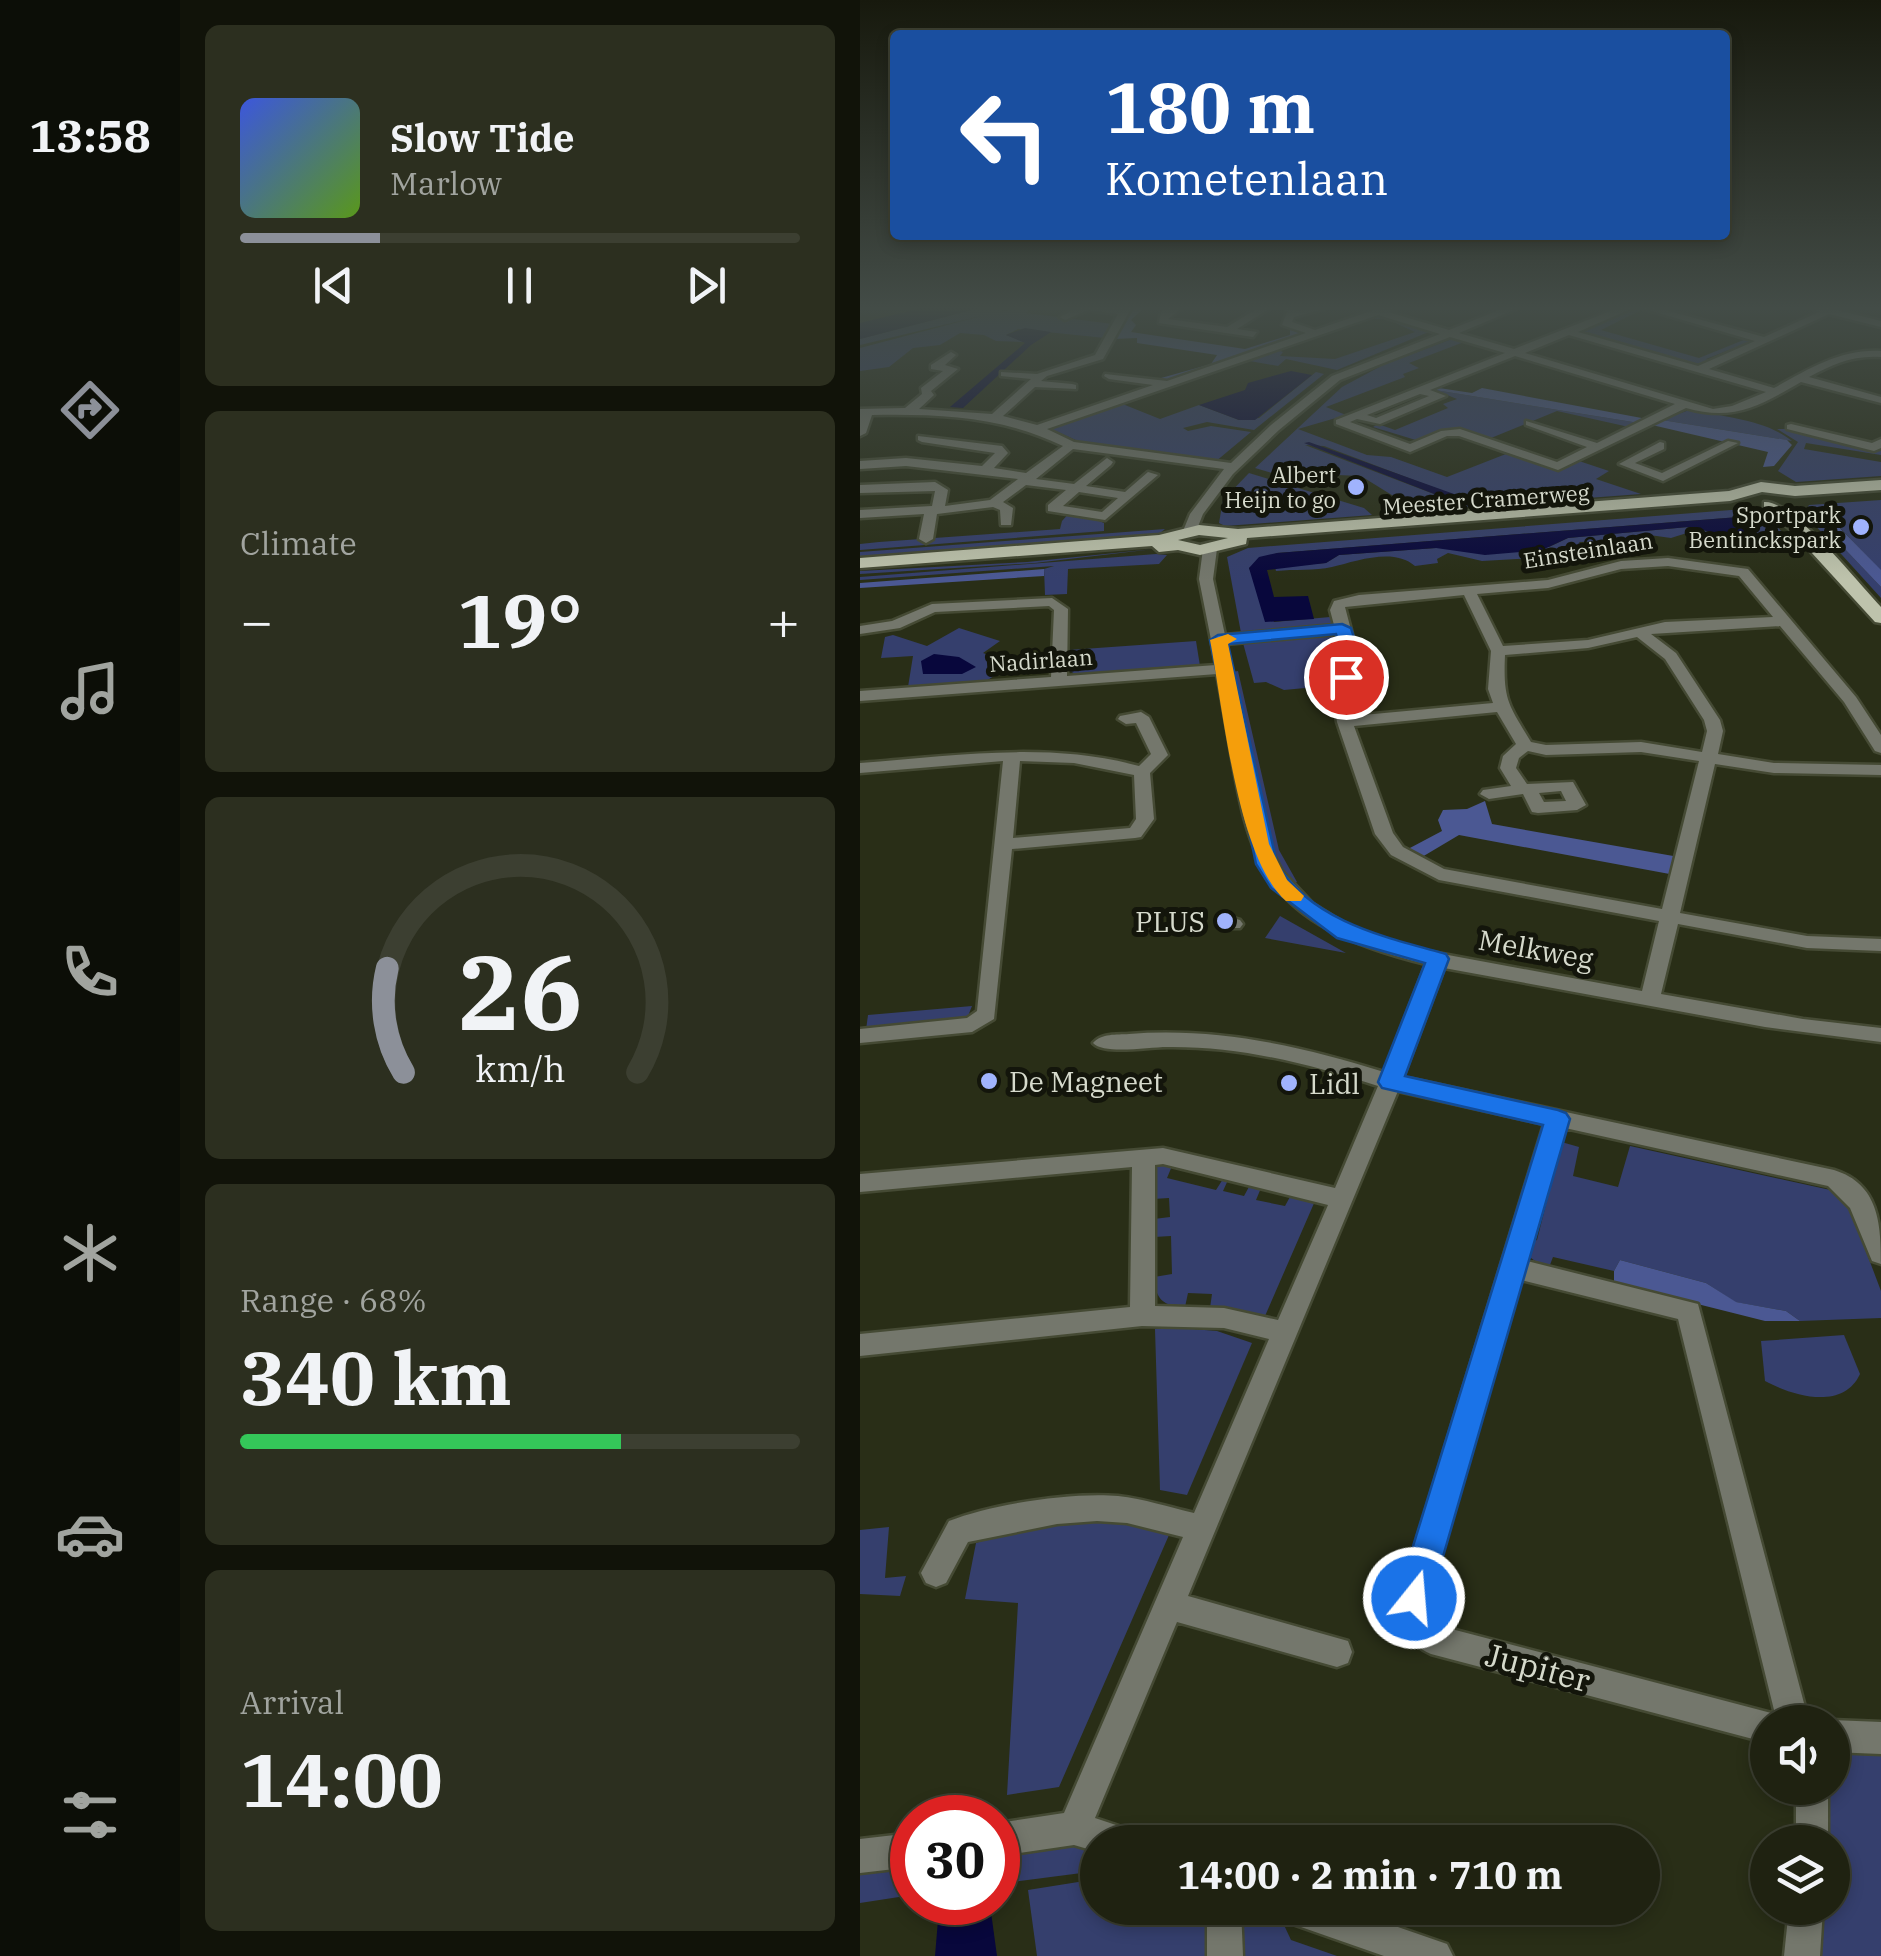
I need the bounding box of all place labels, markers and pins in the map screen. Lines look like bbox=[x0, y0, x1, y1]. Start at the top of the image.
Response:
place label: Albert Heijn to go bbox=[1225, 460, 1336, 514]
marker: Albert Heijn to go bbox=[1345, 476, 1367, 498]
place label: Sportpark Bentinckspark bbox=[1688, 500, 1841, 554]
marker: Sportpark Bentinckspark bbox=[1850, 516, 1872, 538]
pin bbox=[1304, 635, 1389, 720]
place label: PLUS bbox=[1135, 903, 1205, 940]
marker: PLUS bbox=[1214, 910, 1236, 932]
place label: De Magneet bbox=[1009, 1063, 1163, 1100]
place label: Lidl bbox=[1309, 1065, 1360, 1102]
marker: De Magneet bbox=[978, 1070, 1000, 1092]
marker: Lidl bbox=[1278, 1072, 1300, 1094]

